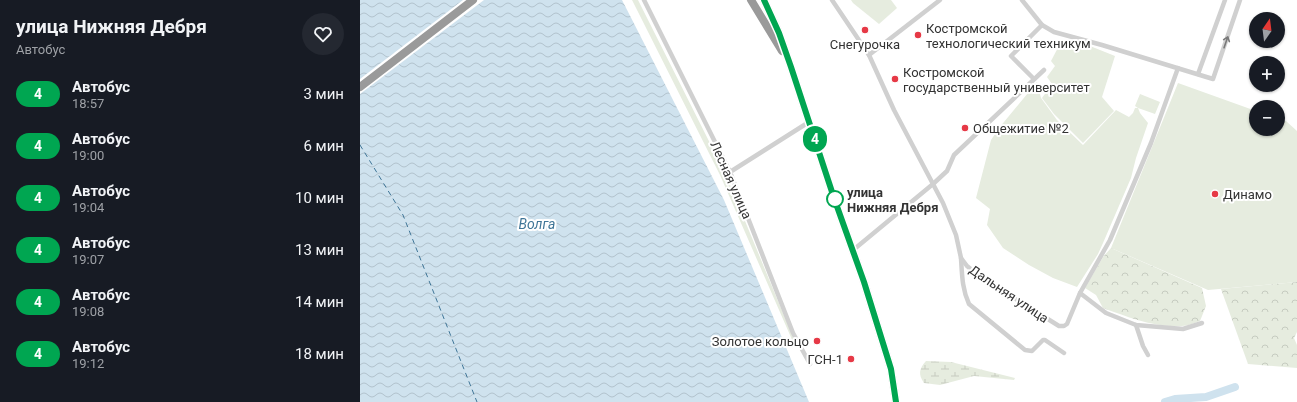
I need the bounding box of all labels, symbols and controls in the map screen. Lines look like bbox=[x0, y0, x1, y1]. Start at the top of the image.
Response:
north arrow bbox=[1249, 12, 1285, 48]
map controls bbox=[1249, 12, 1285, 136]
button: heart bbox=[302, 13, 344, 55]
text: улица Нижняя Дебря bbox=[16, 15, 207, 38]
place label: Костромской технологический техникум bbox=[926, 21, 1091, 51]
marker: Снегурочка bbox=[860, 25, 870, 35]
marker: Костромской технологический техникум bbox=[913, 30, 923, 40]
one-way arrow bbox=[1222, 36, 1230, 48]
place label: Снегурочка bbox=[830, 37, 900, 52]
text: Автобус bbox=[16, 42, 65, 57]
button: + bbox=[1249, 56, 1285, 92]
place label: Костромской государственный университет bbox=[903, 65, 1090, 95]
marker: Костромской государственный университет bbox=[890, 74, 900, 84]
text: Автобус bbox=[72, 78, 130, 96]
text: 3 мин bbox=[303, 85, 344, 103]
text: 4 bbox=[34, 86, 42, 102]
text: 18:57 bbox=[72, 96, 104, 111]
button: − bbox=[1249, 100, 1285, 136]
place label: Общежитие №2 bbox=[973, 121, 1069, 136]
marker: Общежитие №2 bbox=[960, 123, 970, 133]
line badge: 4 bbox=[802, 126, 828, 152]
text: Автобус bbox=[72, 130, 130, 148]
text: 4 bbox=[811, 131, 819, 147]
text: 6 мин bbox=[303, 137, 344, 155]
text: 4 bbox=[34, 138, 42, 154]
street label: Лесная улица bbox=[707, 139, 755, 221]
text: 19:00 bbox=[72, 148, 104, 163]
text: Автобус bbox=[72, 182, 130, 200]
place label: улица Нижняя Дебря bbox=[847, 185, 938, 215]
place label: Динамо bbox=[1223, 187, 1272, 202]
text: 10 мин bbox=[295, 189, 344, 207]
marker: Динамо bbox=[1210, 189, 1220, 199]
text: 4 bbox=[34, 190, 42, 206]
marker: улица Нижняя Дебря bbox=[826, 190, 844, 208]
text: 19:04 bbox=[72, 200, 104, 215]
water label: Волга bbox=[518, 216, 556, 232]
text: Автобус bbox=[72, 234, 130, 252]
text: 13 мин bbox=[295, 241, 344, 259]
text: 4 bbox=[34, 242, 42, 258]
text: 19:07 bbox=[72, 252, 104, 267]
street label: Дальняя улица bbox=[967, 262, 1051, 326]
text: Автобус bbox=[72, 286, 130, 304]
text: 14 мин bbox=[295, 293, 344, 311]
text: 4 bbox=[34, 294, 42, 310]
text: 19:08 bbox=[72, 304, 104, 319]
place label: Золотое кольцо bbox=[712, 334, 809, 349]
marker: Золотое кольцо bbox=[812, 336, 822, 346]
text: Автобус bbox=[72, 338, 130, 356]
text: 18 мин bbox=[295, 345, 344, 363]
text: 4 bbox=[34, 346, 42, 362]
place label: ГСН-1 bbox=[808, 352, 843, 367]
marker: ГСН-1 bbox=[846, 354, 856, 364]
text: 19:12 bbox=[72, 356, 104, 371]

